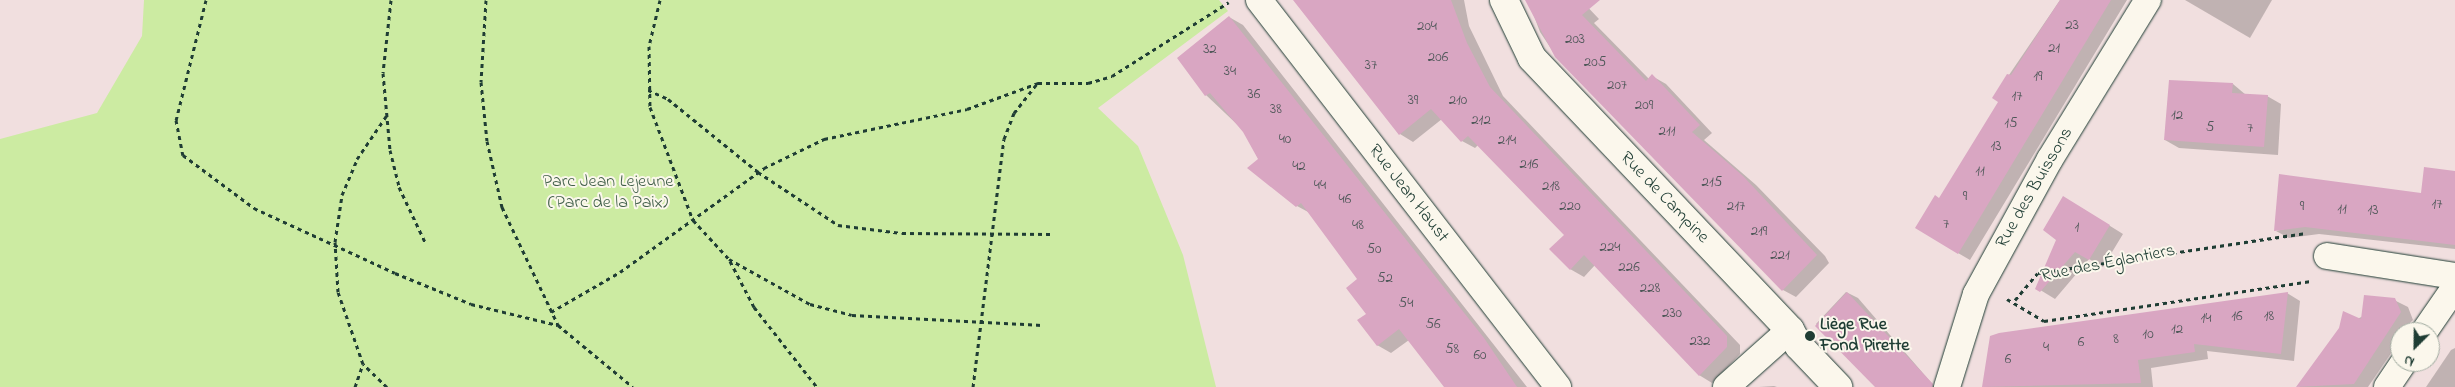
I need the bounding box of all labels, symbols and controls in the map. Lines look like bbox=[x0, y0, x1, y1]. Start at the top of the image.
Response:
house number: 23 bbox=[2065, 17, 2079, 35]
house number: 204 bbox=[1417, 18, 1437, 36]
house number: 203 bbox=[1565, 31, 1585, 49]
house number: 21 bbox=[2048, 40, 2060, 58]
house number: 32 bbox=[1203, 41, 1217, 59]
house number: 206 bbox=[1428, 49, 1448, 67]
house number: 205 bbox=[1584, 54, 1606, 72]
house number: 37 bbox=[1365, 57, 1377, 75]
house number: 34 bbox=[1224, 63, 1236, 81]
house number: 19 bbox=[2033, 68, 2043, 86]
house number: 207 bbox=[1607, 77, 1627, 95]
house number: 36 bbox=[1248, 86, 1260, 104]
house number: 17 bbox=[2012, 88, 2022, 106]
house number: 39 bbox=[1408, 92, 1418, 110]
house number: 210 bbox=[1449, 92, 1467, 110]
house number: 209 bbox=[1635, 97, 1653, 115]
house number: 38 bbox=[1270, 101, 1282, 119]
house number: 12 bbox=[2171, 107, 2183, 125]
house number: 212 bbox=[1471, 112, 1491, 130]
house number: 15 bbox=[2004, 115, 2018, 133]
house number: 5 bbox=[2206, 119, 2214, 137]
house number: 7 bbox=[2247, 120, 2253, 138]
house number: 211 bbox=[1659, 123, 1675, 141]
street label: Rue des Buissons bbox=[1992, 124, 2078, 252]
house number: 40 bbox=[1279, 131, 1291, 149]
house number: 214 bbox=[1498, 132, 1516, 150]
house number: 13 bbox=[1991, 138, 2001, 156]
street label: Rue Jean Haust bbox=[1363, 141, 1453, 247]
street label: Rue de Campine bbox=[1615, 148, 1713, 248]
house number: 216 bbox=[1520, 156, 1538, 174]
house number: 42 bbox=[1292, 158, 1306, 176]
house number: 11 bbox=[1975, 163, 1985, 181]
park label: Parc Jean Lejeune (Parc de la Paix) bbox=[543, 172, 673, 214]
house number: 215 bbox=[1702, 174, 1722, 192]
house number: 44 bbox=[1314, 177, 1326, 195]
house number: 218 bbox=[1542, 178, 1560, 196]
house number: 9 bbox=[1963, 188, 1967, 206]
house number: 46 bbox=[1339, 191, 1351, 209]
house number: 17 bbox=[2432, 196, 2442, 214]
house number: 220 bbox=[1559, 198, 1581, 216]
house number: 217 bbox=[1727, 198, 1745, 216]
house number: 9 bbox=[2300, 198, 2304, 216]
house number: 11 bbox=[2337, 201, 2347, 219]
house number: 13 bbox=[2368, 202, 2378, 220]
house number: 7 bbox=[1943, 216, 1949, 234]
house number: 48 bbox=[1352, 217, 1364, 235]
house number: 1 bbox=[2075, 219, 2079, 237]
house number: 219 bbox=[1751, 223, 1767, 241]
house number: 224 bbox=[1599, 239, 1621, 257]
street label: Rue des Églantiers bbox=[2039, 240, 2177, 288]
house number: 50 bbox=[1366, 241, 1382, 259]
house number: 221 bbox=[1770, 247, 1790, 265]
house number: 226 bbox=[1618, 259, 1640, 277]
house number: 52 bbox=[1377, 270, 1393, 288]
house number: 228 bbox=[1640, 280, 1660, 298]
house number: 54 bbox=[1399, 295, 1413, 313]
house number: 230 bbox=[1662, 305, 1682, 323]
house number: 16 bbox=[2231, 308, 2243, 326]
house number: 18 bbox=[2264, 308, 2274, 326]
house number: 14 bbox=[2201, 310, 2211, 328]
place label: Liège Rue Fond Pirette bbox=[1820, 315, 1909, 358]
house number: 56 bbox=[1425, 316, 1441, 334]
house number: 12 bbox=[2171, 321, 2183, 339]
north arrow bbox=[2390, 322, 2440, 372]
house number: 10 bbox=[2142, 326, 2154, 344]
marker: Liège Rue Fond Pirette bbox=[1804, 330, 1816, 342]
house number: 8 bbox=[2113, 331, 2119, 349]
house number: 232 bbox=[1689, 333, 1711, 351]
house number: 6 bbox=[2078, 334, 2084, 352]
house number: 4 bbox=[2043, 339, 2049, 357]
house number: 58 bbox=[1445, 341, 1459, 359]
house number: 60 bbox=[1473, 347, 1487, 365]
text: N bbox=[2401, 349, 2418, 372]
house number: 6 bbox=[2005, 351, 2011, 369]

